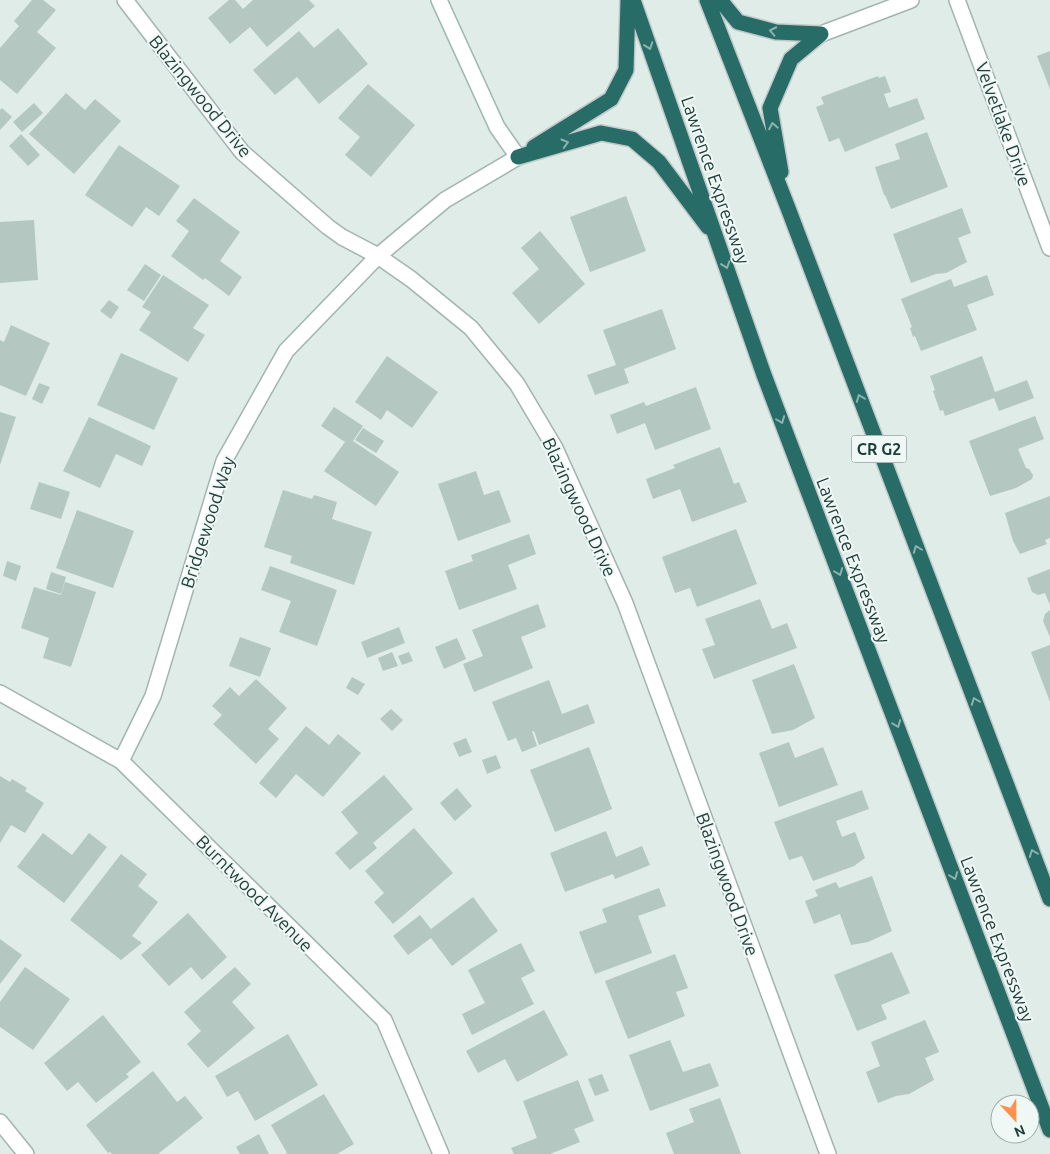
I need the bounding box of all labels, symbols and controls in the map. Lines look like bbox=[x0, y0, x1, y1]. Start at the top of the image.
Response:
one-way arrow bbox=[768, 26, 777, 36]
street label: Blazingwood Drive bbox=[146, 31, 256, 161]
one-way arrow bbox=[643, 41, 653, 50]
street label: Velvetlake Drive bbox=[972, 59, 1036, 189]
street label: Lawrence Expressway bbox=[678, 94, 754, 267]
one-way arrow bbox=[768, 121, 778, 130]
one-way arrow bbox=[561, 139, 569, 149]
one-way arrow bbox=[720, 261, 730, 269]
one-way arrow bbox=[856, 394, 866, 402]
one-way arrow bbox=[776, 416, 786, 424]
street label: Blazingwood Drive bbox=[539, 434, 621, 580]
road number: CR G2 bbox=[852, 436, 906, 462]
street label: Bridgewood Way bbox=[176, 453, 238, 590]
street label: Lawrence Expressway bbox=[813, 474, 895, 646]
one-way arrow bbox=[913, 546, 923, 554]
one-way arrow bbox=[833, 568, 843, 576]
one-way arrow bbox=[971, 698, 981, 706]
one-way arrow bbox=[891, 720, 901, 728]
street label: Blazingwood Drive bbox=[693, 810, 763, 958]
street label: Burntwood Avenue bbox=[193, 831, 317, 955]
one-way arrow bbox=[1029, 849, 1039, 858]
street label: Lawrence Expressway bbox=[957, 853, 1039, 1025]
one-way arrow bbox=[948, 872, 958, 880]
north arrow bbox=[990, 1094, 1040, 1144]
text: N bbox=[1012, 1122, 1028, 1140]

